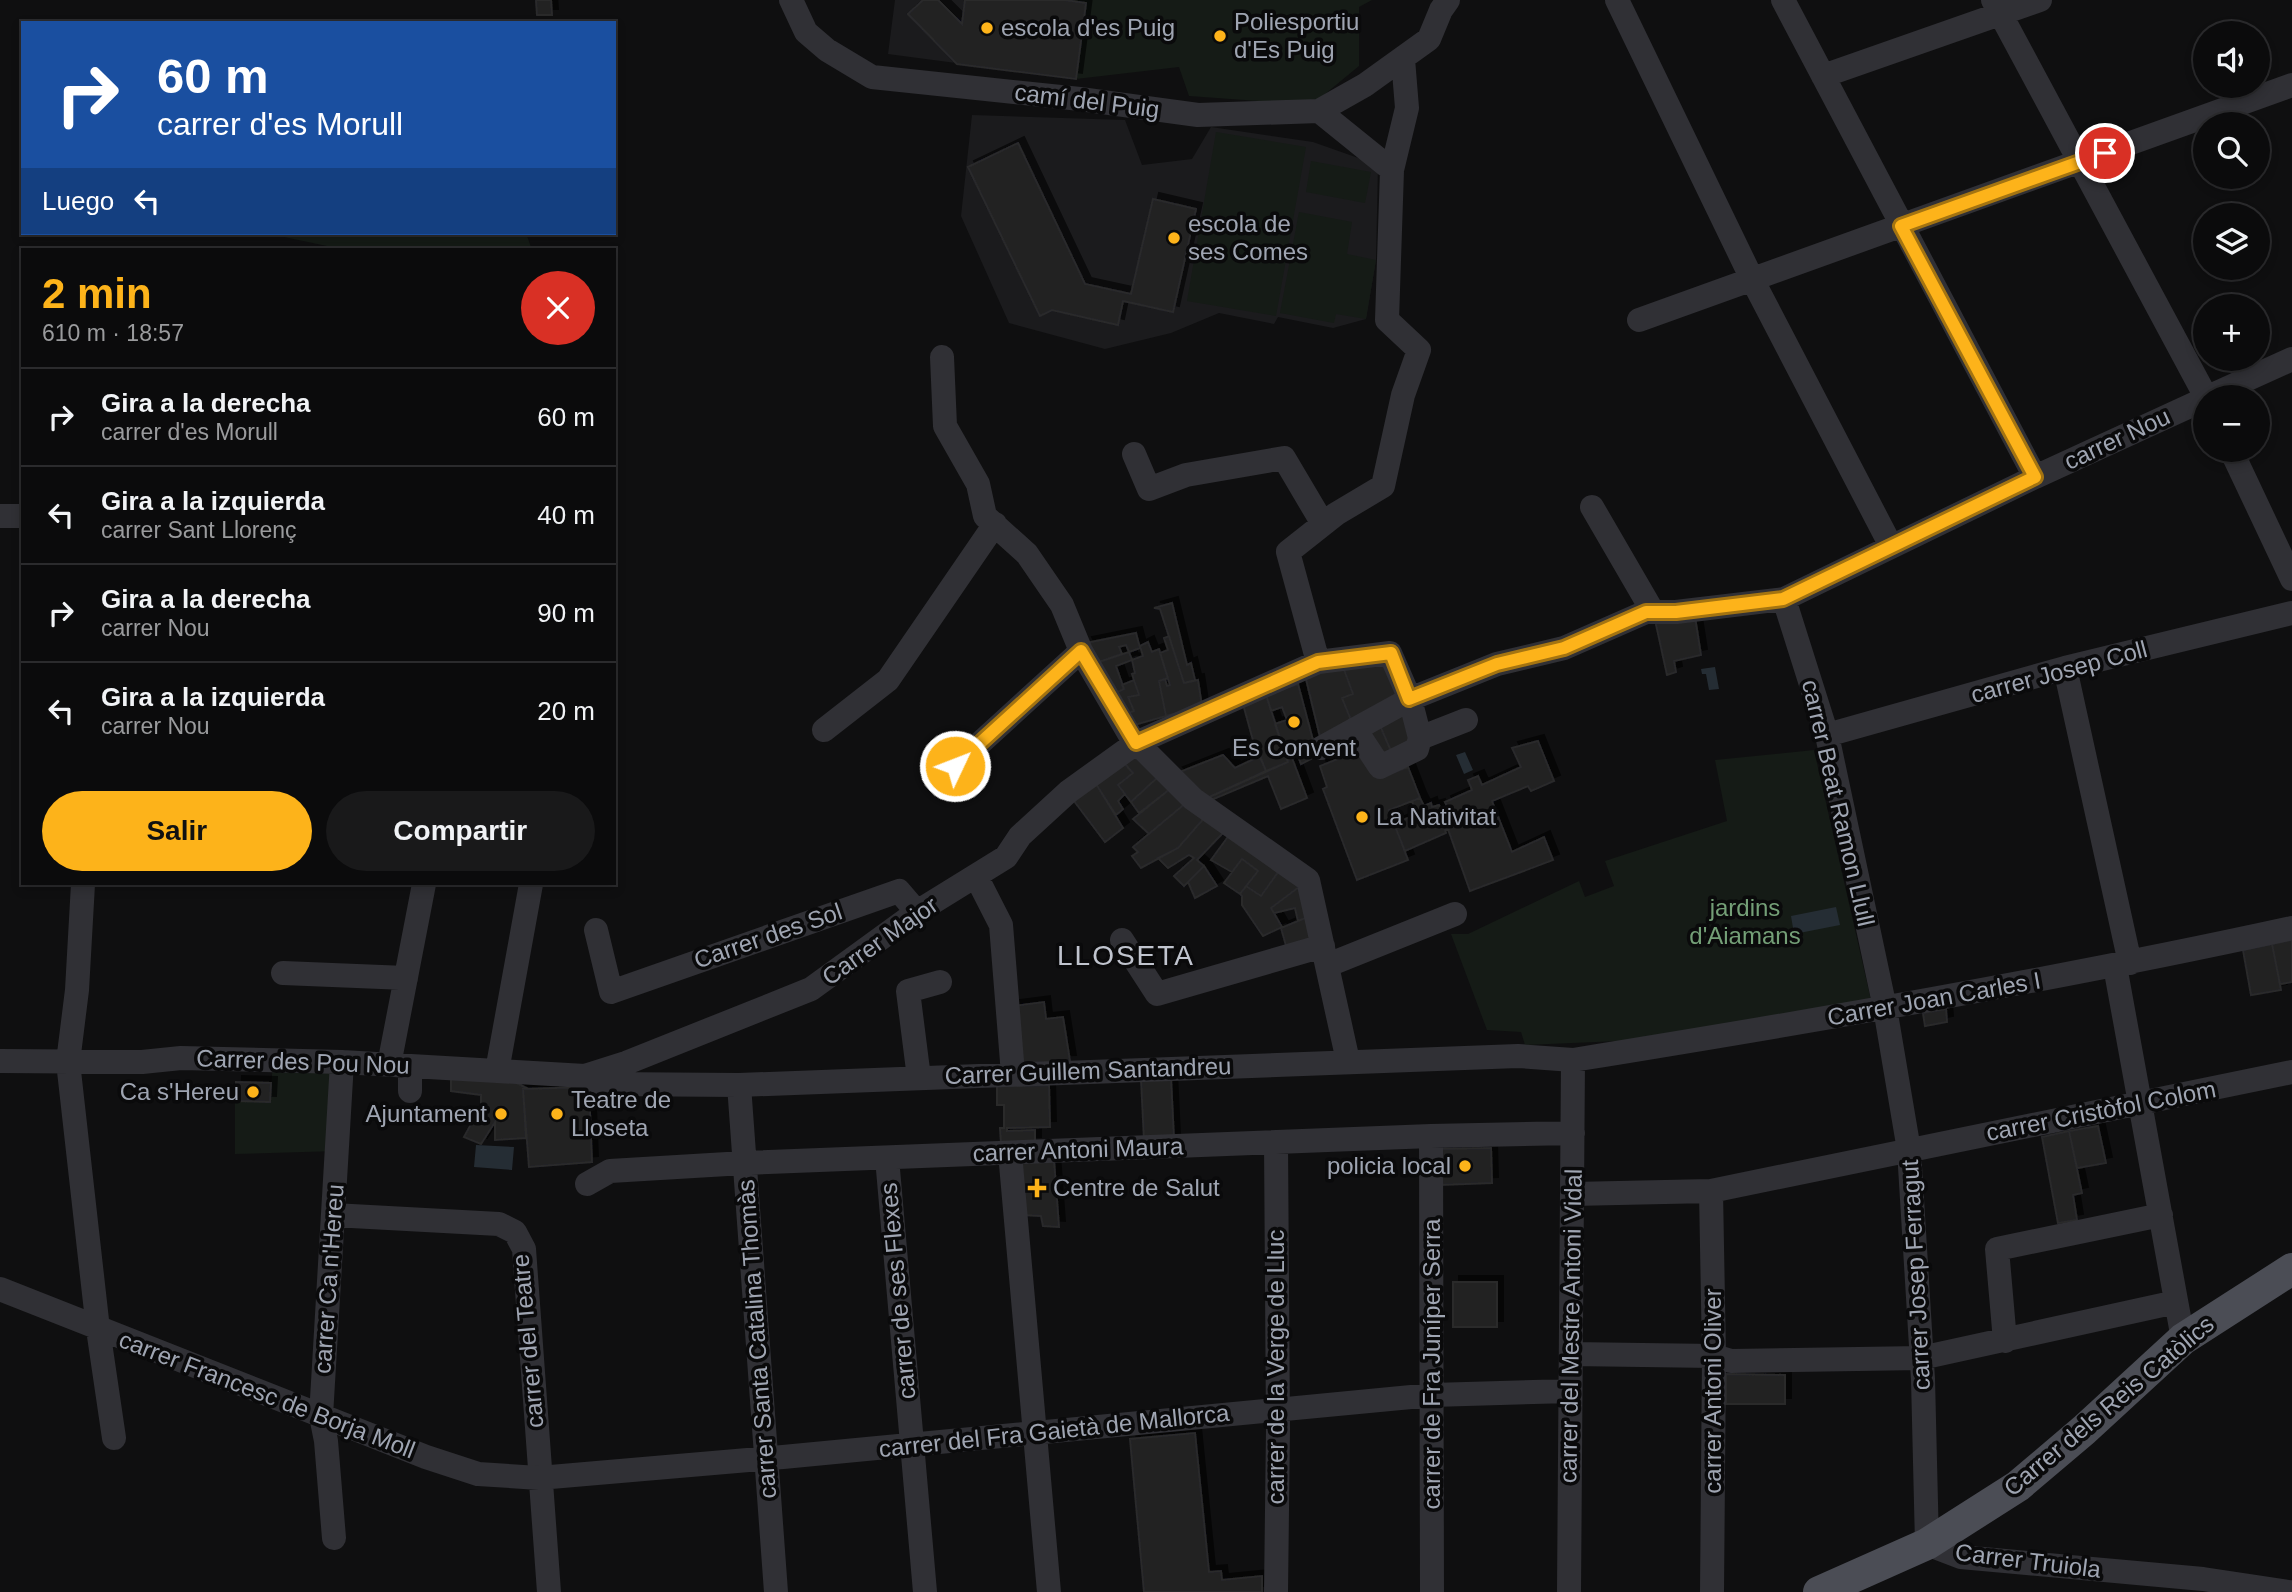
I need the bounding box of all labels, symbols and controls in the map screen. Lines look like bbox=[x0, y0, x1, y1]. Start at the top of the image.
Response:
place label: Poliesportiu d'Es Puig bbox=[1234, 8, 1359, 63]
place label: escola d'es Puig bbox=[1001, 14, 1175, 41]
marker: escola d'es Puig bbox=[979, 20, 995, 36]
map controls bbox=[2193, 21, 2270, 462]
button: sound bbox=[2193, 21, 2270, 98]
marker: Poliesportiu d'Es Puig bbox=[1212, 28, 1228, 44]
icon: right bbox=[42, 49, 133, 140]
text: 60 m bbox=[157, 49, 269, 103]
street label: camí del Puig bbox=[1013, 78, 1161, 123]
text: carrer d'es Morull bbox=[157, 106, 403, 142]
button: search bbox=[2193, 112, 2270, 189]
pin bbox=[2075, 123, 2135, 183]
icon: arrive bbox=[2086, 134, 2124, 172]
icon: left bbox=[128, 182, 166, 220]
text: Luego bbox=[42, 186, 114, 216]
button: layers bbox=[2193, 203, 2270, 280]
place label: escola de ses Comes bbox=[1188, 210, 1308, 265]
marker: escola de ses Comes bbox=[1166, 230, 1182, 246]
text: 2 min bbox=[42, 270, 152, 317]
button: close bbox=[521, 271, 595, 345]
button: + bbox=[2193, 294, 2270, 371]
text: 610 m · 18:57 bbox=[42, 320, 184, 346]
button: − bbox=[2193, 385, 2270, 462]
text: Gira a la derecha bbox=[101, 388, 311, 418]
icon: right bbox=[42, 398, 80, 436]
text: 60 m bbox=[537, 402, 595, 432]
street label: carrer Nou bbox=[2060, 402, 2174, 475]
text: carrer d'es Morull bbox=[101, 419, 278, 445]
text: Gira a la izquierda bbox=[101, 486, 325, 516]
icon: left bbox=[42, 496, 80, 534]
text: 40 m bbox=[537, 500, 595, 530]
text: carrer Sant Llorenç bbox=[101, 517, 297, 543]
text: Gira a la derecha bbox=[101, 584, 311, 614]
icon: right bbox=[42, 594, 80, 632]
text: 90 m bbox=[537, 598, 595, 628]
text: carrer Nou bbox=[101, 615, 210, 641]
street label: carrer Josep Coll bbox=[1968, 635, 2150, 708]
street label: carrer Beat Ramon Llull bbox=[1797, 677, 1880, 929]
text: Gira a la izquierda bbox=[101, 682, 325, 712]
icon: left bbox=[42, 692, 80, 730]
text: 20 m bbox=[537, 696, 595, 726]
text: carrer Nou bbox=[101, 713, 210, 739]
marker: Es Convent bbox=[1286, 714, 1302, 730]
position arrow bbox=[918, 729, 992, 803]
place label: Es Convent bbox=[1232, 734, 1356, 761]
button: Salir bbox=[42, 791, 312, 871]
button: Compartir bbox=[326, 791, 595, 871]
place label: La Nativitat bbox=[1376, 803, 1496, 830]
marker: La Nativitat bbox=[1354, 809, 1370, 825]
street label: Carrer Major bbox=[817, 891, 943, 990]
park label: jardins d'Aiamans bbox=[1689, 894, 1801, 949]
street label: Carrer des Sol bbox=[690, 898, 845, 973]
district label: LLOSETA bbox=[1057, 940, 1195, 971]
street label: Carrer Joan Carles I bbox=[1825, 966, 2043, 1031]
street label: Carrer des Pou Nou bbox=[196, 1044, 410, 1079]
street label: Carrer Guillem Santandreu bbox=[944, 1052, 1232, 1089]
street label: carrer Cristòfol Colom bbox=[1984, 1075, 2218, 1146]
place label: Ca s'Hereu bbox=[120, 1078, 239, 1105]
marker: Ca s'Hereu bbox=[245, 1084, 261, 1100]
place label: Teatre de Lloseta bbox=[571, 1086, 671, 1141]
place label: Ajuntament bbox=[366, 1100, 487, 1127]
marker: Ajuntament bbox=[493, 1106, 509, 1122]
marker: Teatre de Lloseta bbox=[549, 1106, 565, 1122]
street label: carrer Antoni Maura bbox=[972, 1132, 1184, 1167]
place label: policia local bbox=[1327, 1152, 1451, 1179]
marker: policia local bbox=[1457, 1158, 1473, 1174]
street label: carrer Josep Ferragut bbox=[1896, 1159, 1935, 1391]
street label: carrer del Mestre Antoni Vidal bbox=[1554, 1169, 1587, 1483]
place label: Centre de Salut bbox=[1053, 1174, 1220, 1201]
marker: Centre de Salut bbox=[1027, 1178, 1047, 1198]
street label: carrer Santa Catalina Thomàs bbox=[732, 1179, 781, 1499]
street label: carrer de ses Flexes bbox=[875, 1182, 920, 1401]
street label: carrer Ca n'Hereu bbox=[308, 1183, 349, 1375]
street label: carrer de Fra Juníper Serra bbox=[1418, 1218, 1445, 1509]
street label: carrer de la Verge de Lluc bbox=[1262, 1230, 1289, 1504]
street label: carrer del Teatre bbox=[506, 1253, 549, 1429]
street label: carrer Antoni Oliver bbox=[1699, 1288, 1726, 1494]
street label: Carrer dels Reis Catòlics bbox=[1998, 1310, 2219, 1501]
street label: carrer Francesc de Borja Moll bbox=[115, 1326, 419, 1464]
street label: carrer del Fra Gaietà de Mallorca bbox=[877, 1399, 1231, 1462]
street label: Carrer Truiola bbox=[1954, 1538, 2103, 1583]

